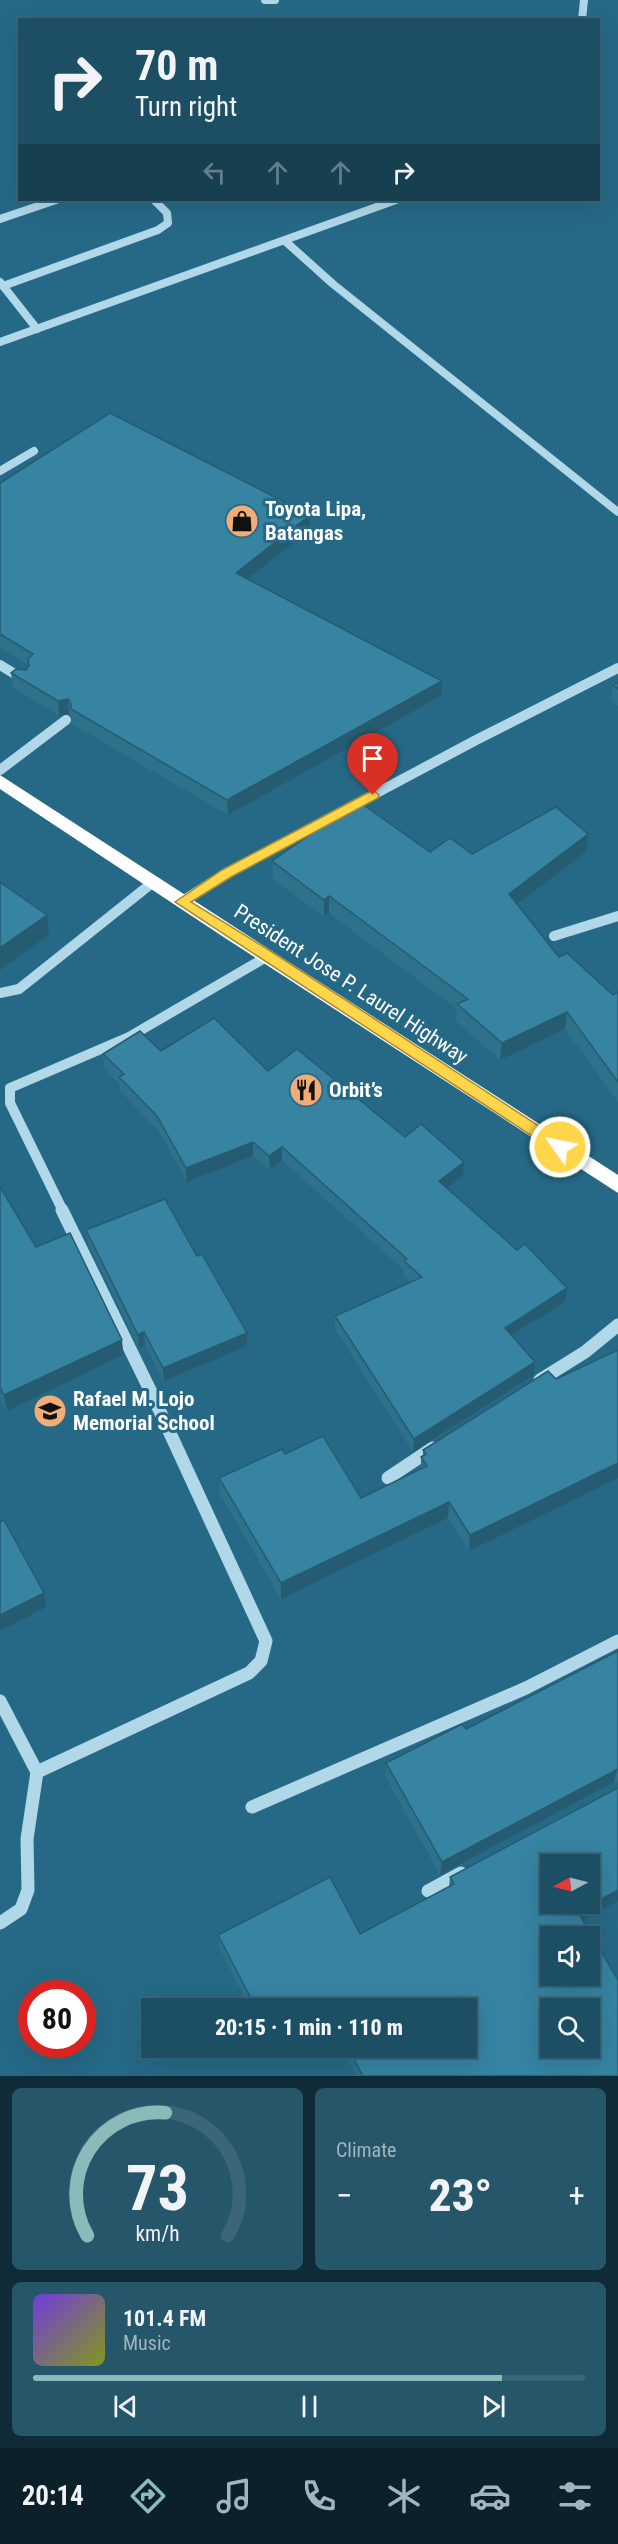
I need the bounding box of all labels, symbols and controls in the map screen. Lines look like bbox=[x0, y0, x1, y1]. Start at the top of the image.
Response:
text: 70 m bbox=[135, 41, 218, 90]
icon: right bbox=[36, 42, 114, 120]
text: Turn right bbox=[135, 91, 237, 123]
icon: left bbox=[198, 156, 231, 189]
icon: ahead bbox=[261, 156, 294, 189]
icon: ahead bbox=[324, 156, 357, 189]
icon: right bbox=[387, 156, 420, 189]
place label: Toyota Lipa, Batangas bbox=[265, 497, 366, 545]
shop icon: Toyota Lipa, Batangas bbox=[224, 503, 260, 539]
pin bbox=[347, 733, 398, 795]
icon: arrive bbox=[356, 742, 389, 775]
street label: President Jose P. Laurel Highway bbox=[230, 899, 473, 1069]
restaurant icon: Orbit’s bbox=[288, 1072, 324, 1108]
place label: Orbit’s bbox=[329, 1078, 383, 1102]
position arrow bbox=[528, 1115, 592, 1179]
place label: Rafael M. Lojo Memorial School bbox=[73, 1387, 215, 1435]
school or university icon: Rafael M. Lojo Memorial School bbox=[32, 1393, 68, 1429]
north arrow bbox=[540, 1854, 600, 1914]
map controls bbox=[540, 1854, 600, 2058]
button: sound bbox=[540, 1926, 600, 1986]
speed limit sign: 80 bbox=[18, 1980, 96, 2058]
button: search bbox=[540, 1998, 600, 2058]
text: 20:15 · 1 min · 110 m bbox=[215, 2015, 403, 2040]
text: Climate bbox=[336, 2138, 396, 2162]
text: 73 bbox=[126, 2152, 189, 2225]
text: 23° bbox=[429, 2169, 492, 2222]
text: − bbox=[336, 2176, 353, 2215]
text: + bbox=[569, 2176, 585, 2215]
text: km/h bbox=[135, 2221, 180, 2246]
text: 101.4 FM bbox=[123, 2306, 206, 2331]
text: Music bbox=[123, 2331, 171, 2355]
icon: previous bbox=[109, 2390, 142, 2423]
icon: pause bbox=[293, 2390, 326, 2423]
icon: next bbox=[477, 2390, 510, 2423]
icon: directions bbox=[127, 2475, 169, 2517]
icon: music bbox=[213, 2475, 255, 2517]
icon: phone bbox=[298, 2475, 340, 2517]
icon: climate bbox=[383, 2475, 425, 2517]
icon: car bbox=[469, 2475, 511, 2517]
icon: filters bbox=[554, 2475, 596, 2517]
text: 20:14 bbox=[22, 2480, 84, 2512]

